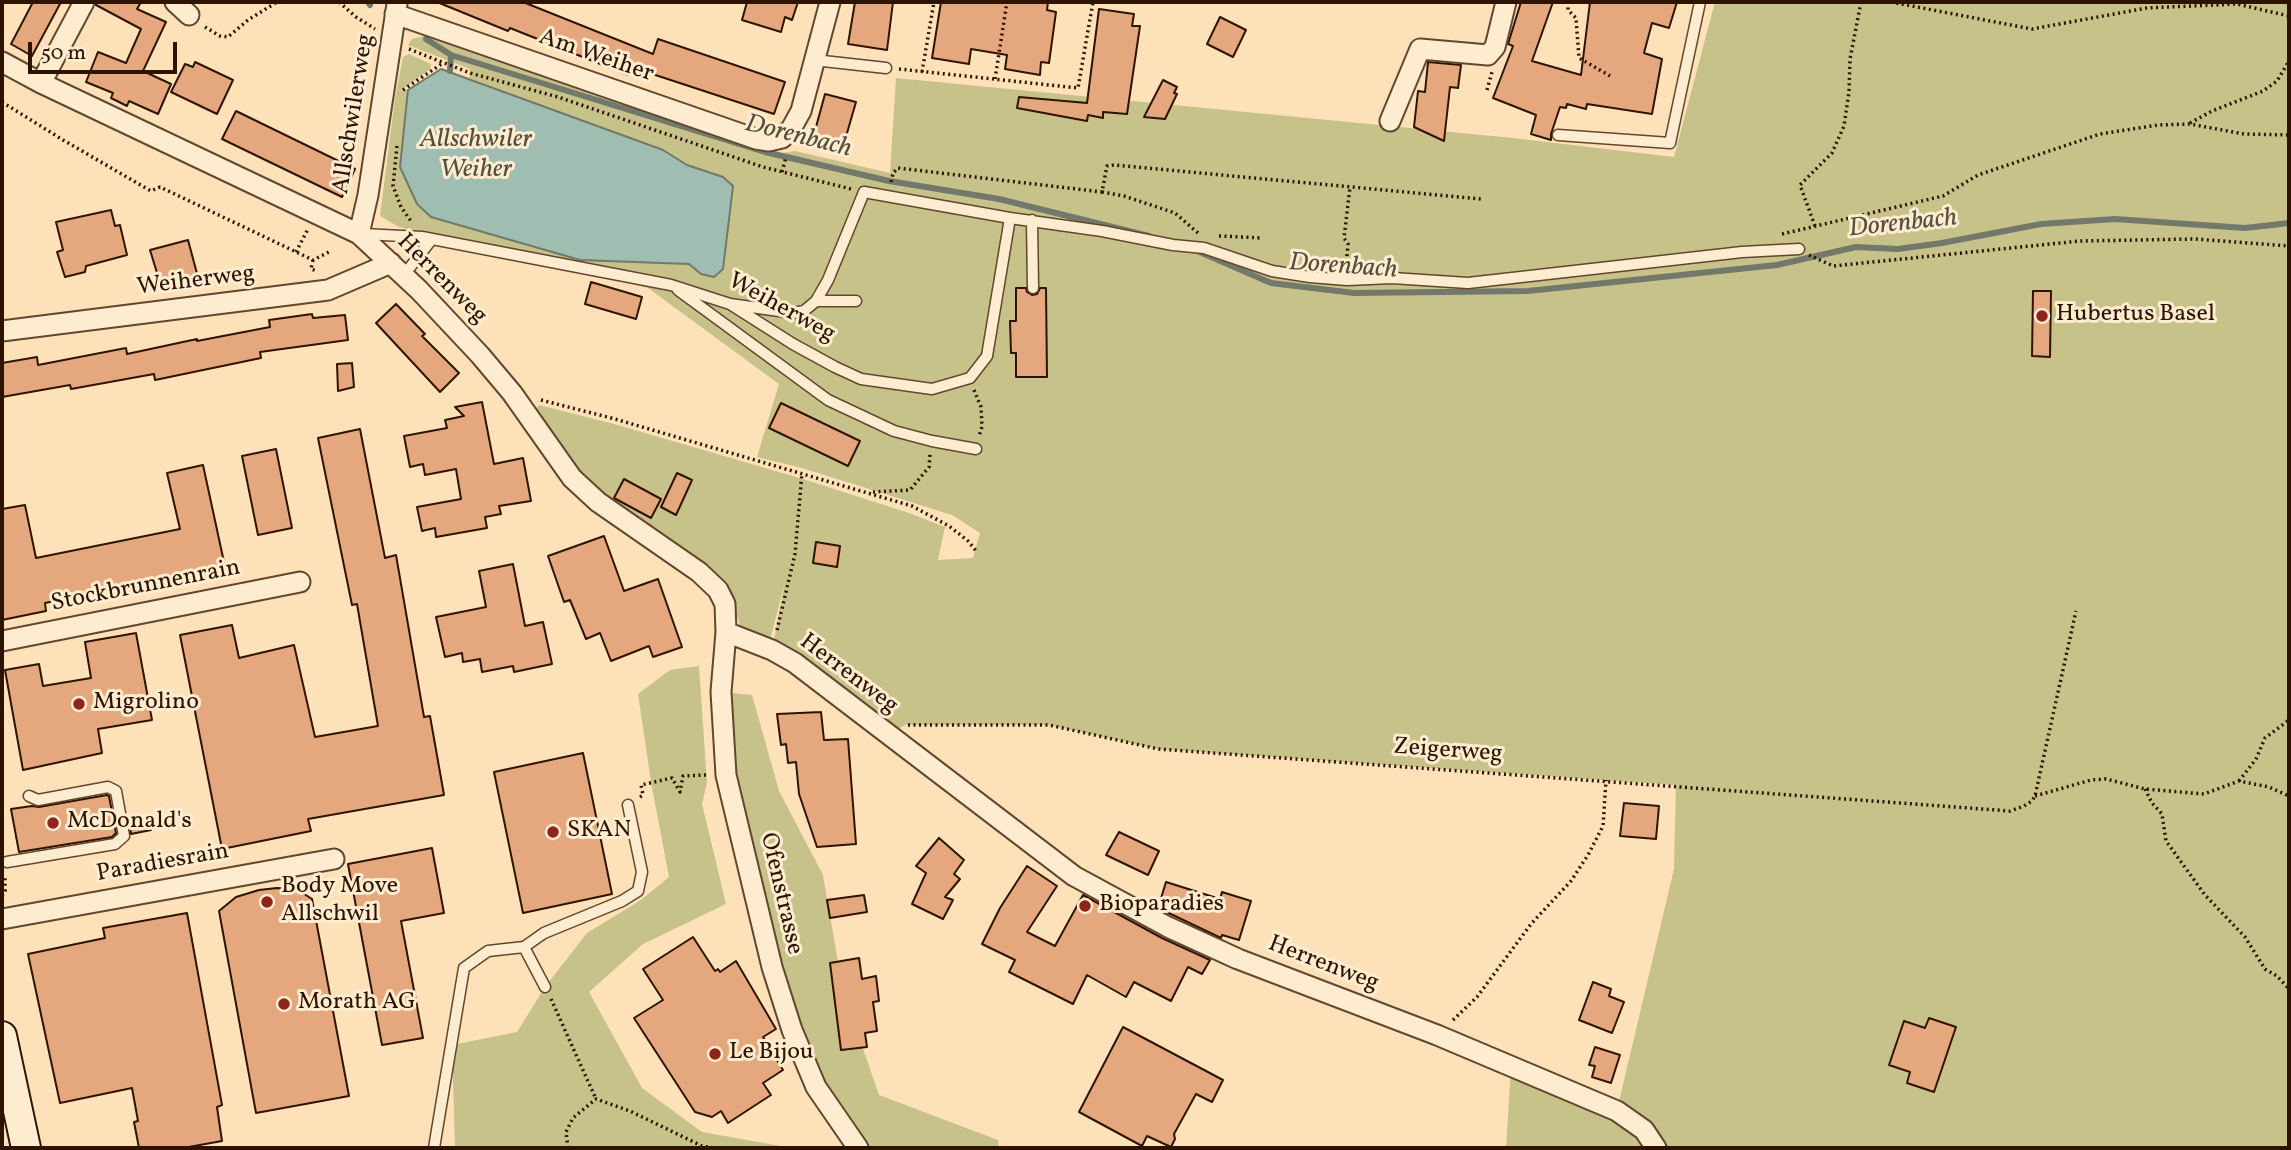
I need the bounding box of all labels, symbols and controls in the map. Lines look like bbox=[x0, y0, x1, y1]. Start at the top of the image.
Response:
street label: Am Weiher bbox=[535, 24, 657, 90]
scale bar bbox=[32, 28, 180, 72]
street label: Allschwilerweg bbox=[328, 32, 382, 196]
text: 50 m bbox=[41, 39, 86, 68]
water label: Dorenbach bbox=[741, 110, 855, 166]
water label: Allschwiler Weiher bbox=[420, 125, 532, 186]
water label: Dorenbach bbox=[1847, 204, 1959, 246]
street label: Herrenweg bbox=[390, 229, 492, 331]
water label: Dorenbach bbox=[1288, 249, 1398, 287]
street label: Weiherweg bbox=[135, 260, 257, 304]
street label: Weiherweg bbox=[722, 268, 840, 350]
place label: Hubertus Basel bbox=[2056, 302, 2215, 330]
marker: Hubertus Basel bbox=[2034, 308, 2050, 324]
street label: Stockbrunnenrain bbox=[49, 555, 243, 619]
street label: Herrenweg bbox=[793, 629, 903, 721]
place label: Migrolino bbox=[93, 690, 199, 718]
marker: Migrolino bbox=[71, 696, 87, 712]
street label: Zeigerweg bbox=[1392, 734, 1504, 770]
place label: McDonald's bbox=[67, 809, 192, 837]
marker: McDonald's bbox=[45, 815, 61, 831]
place label: SKAN bbox=[567, 818, 631, 846]
marker: SKAN bbox=[545, 824, 561, 840]
street label: Ofenstrasse bbox=[752, 830, 808, 958]
street label: Paradiesrain bbox=[95, 838, 231, 890]
place label: Body Move Allschwil bbox=[281, 874, 398, 930]
place label: Bioparadies bbox=[1099, 892, 1224, 920]
marker: Body Move Allschwil bbox=[259, 894, 275, 910]
marker: Bioparadies bbox=[1077, 898, 1093, 914]
street label: Herrenweg bbox=[1264, 931, 1382, 999]
place label: Morath AG bbox=[298, 990, 416, 1018]
marker: Morath AG bbox=[276, 996, 292, 1012]
place label: Le Bijou bbox=[729, 1040, 814, 1068]
marker: Le Bijou bbox=[707, 1046, 723, 1062]

